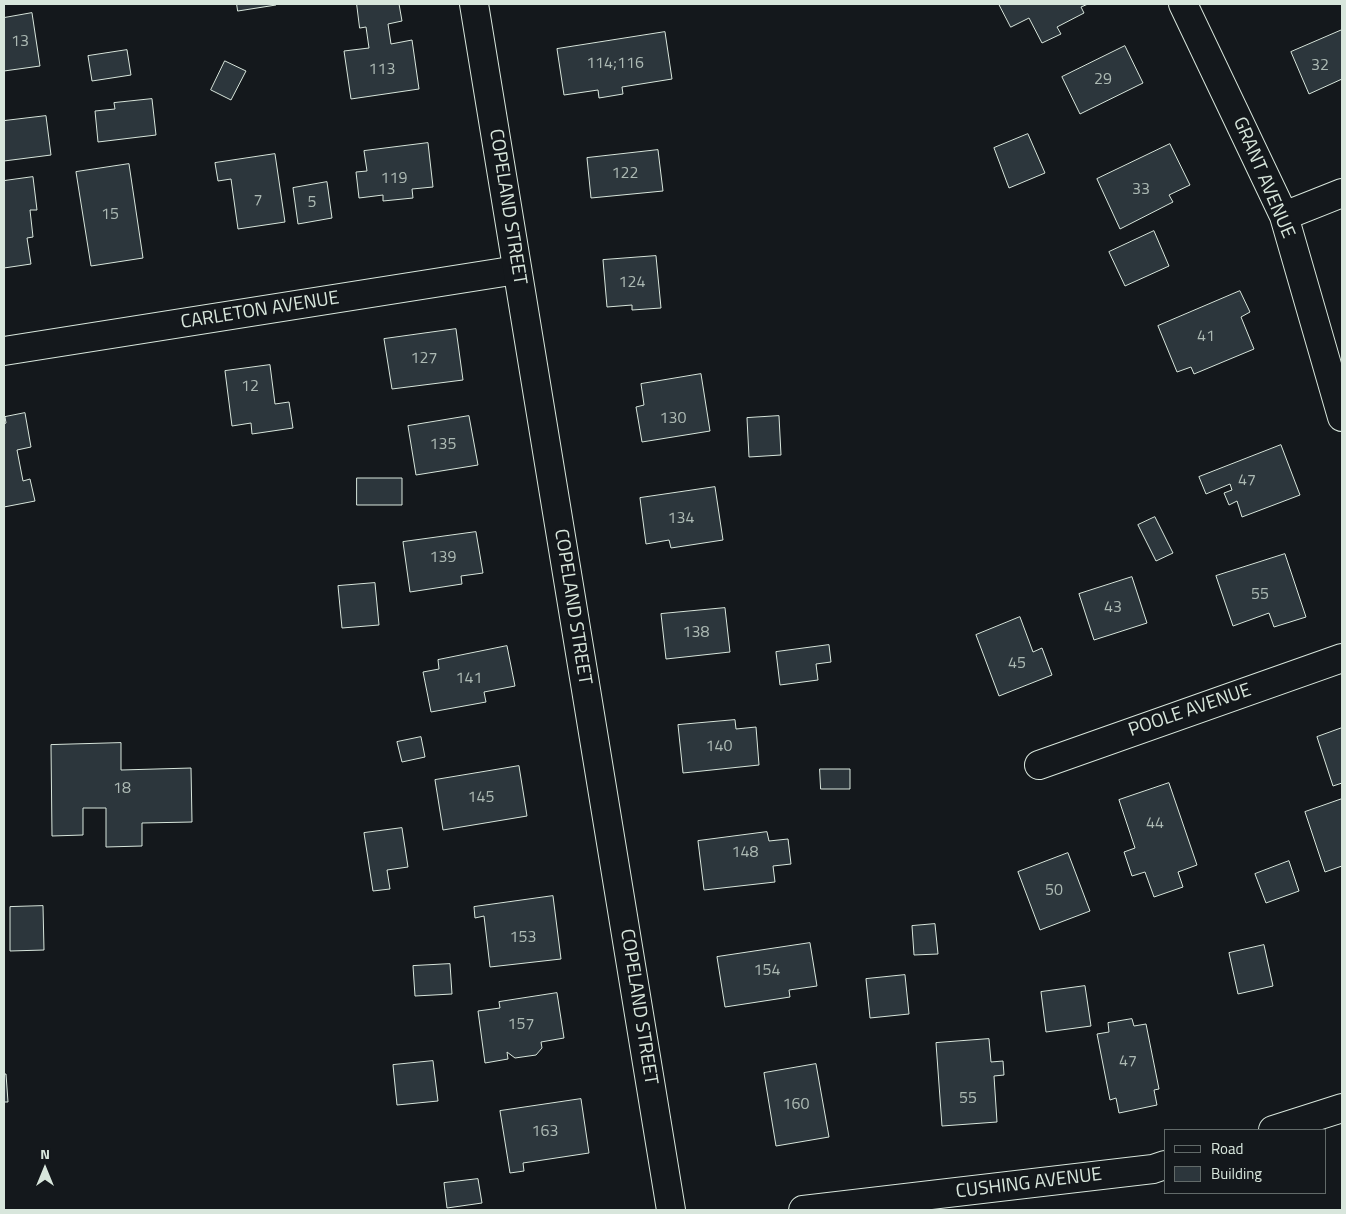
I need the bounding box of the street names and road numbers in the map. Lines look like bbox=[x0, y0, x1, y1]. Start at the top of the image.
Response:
street label: GRANT AVENUE bbox=[1227, 114, 1299, 242]
street label: COPELAND STREET bbox=[483, 128, 531, 286]
street label: CARLETON AVENUE bbox=[179, 287, 341, 335]
street label: COPELAND STREET bbox=[548, 528, 596, 686]
street label: POOLE AVENUE bbox=[1126, 679, 1254, 743]
street label: COPELAND STREET bbox=[614, 928, 662, 1086]
street label: CUSHING AVENUE bbox=[955, 1164, 1103, 1204]

